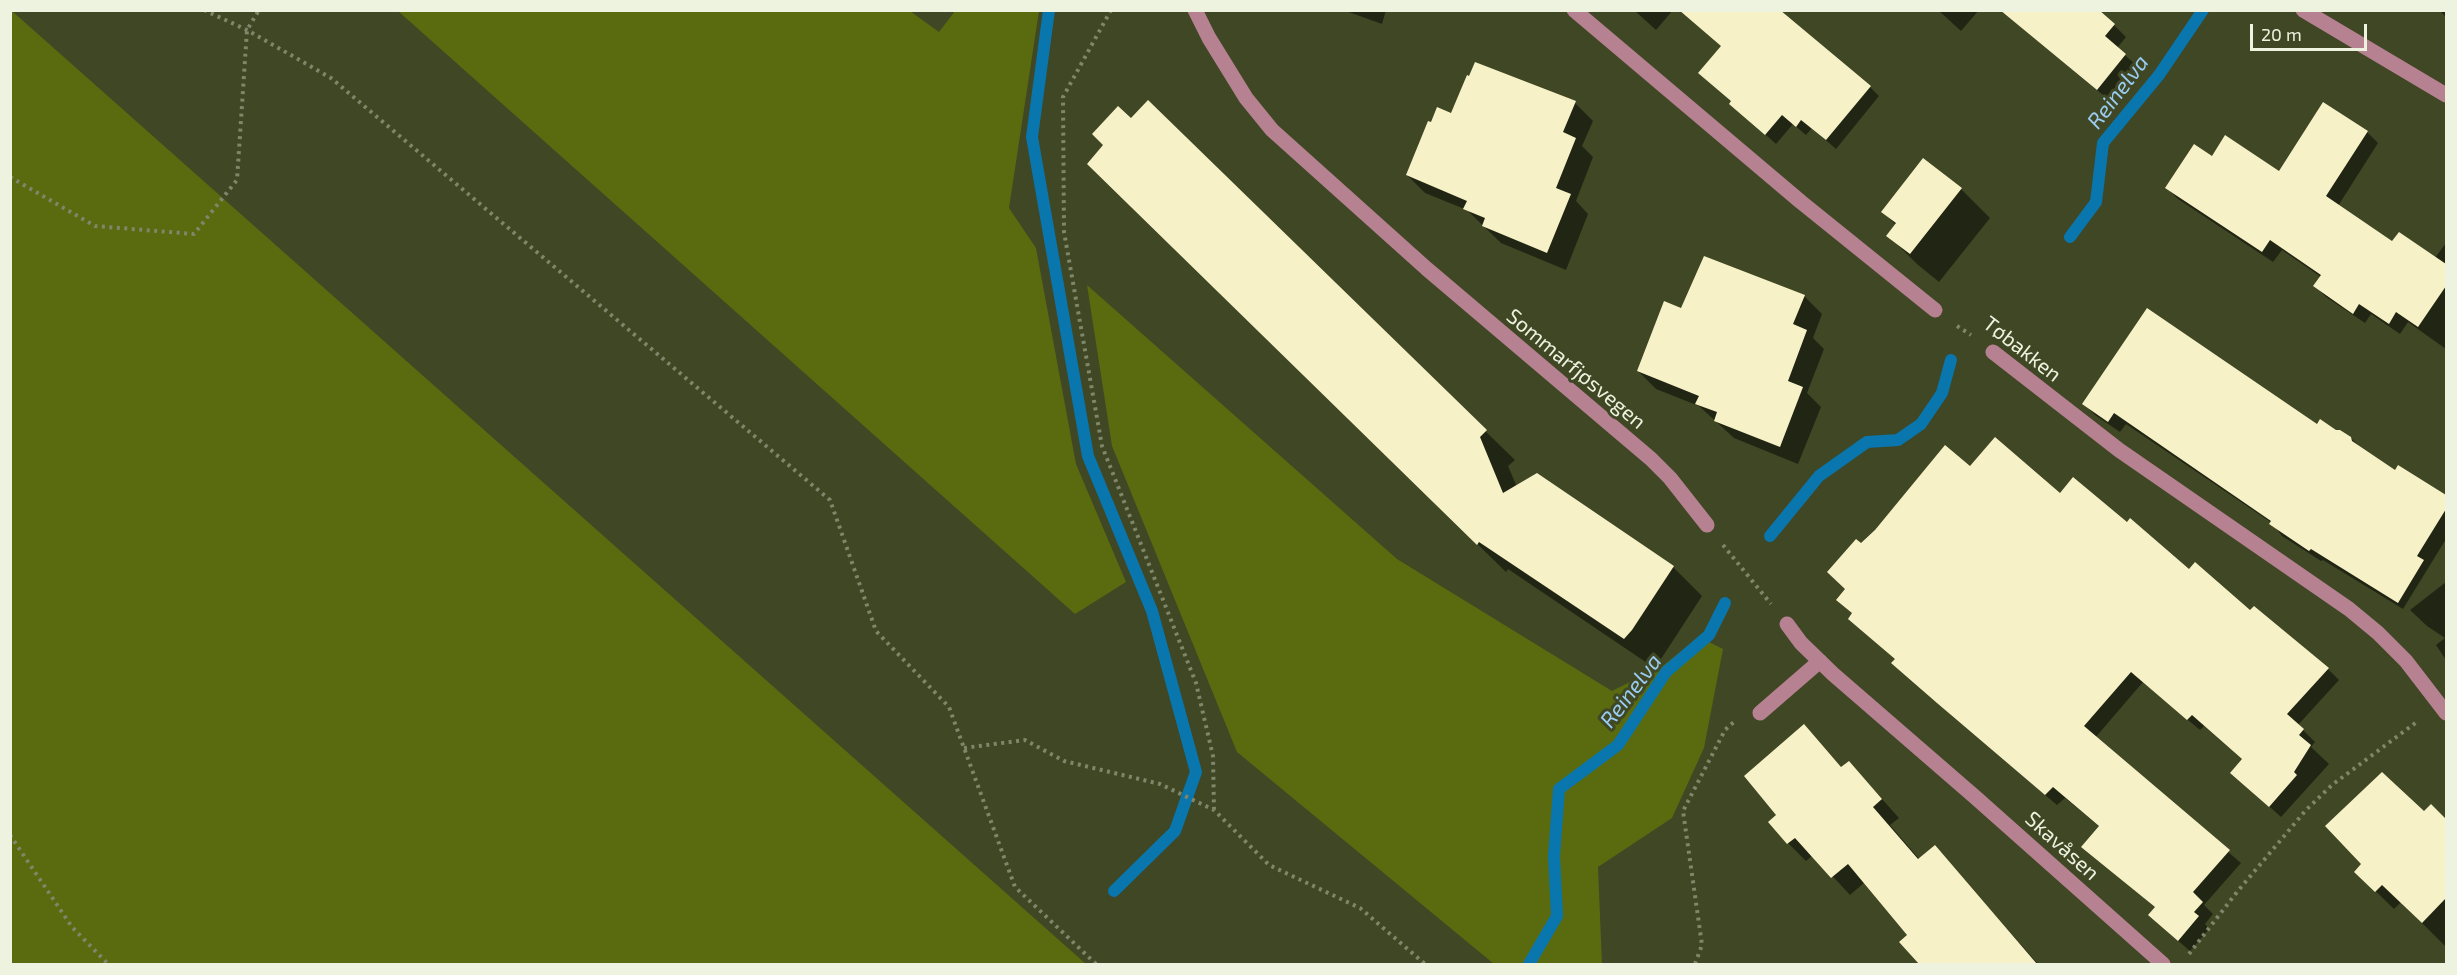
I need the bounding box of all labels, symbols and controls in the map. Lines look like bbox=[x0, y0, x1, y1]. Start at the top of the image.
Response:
scale bar bbox=[2253, 12, 2370, 50]
text: 20 m bbox=[2261, 23, 2302, 45]
water label: Reinelva bbox=[2082, 50, 2154, 134]
street label: Sommarfjøsvegen bbox=[1501, 304, 1651, 434]
street label: Tøbakken bbox=[1978, 311, 2066, 387]
water label: Reinelva bbox=[1595, 649, 1667, 733]
street label: Skavåsen bbox=[2020, 806, 2104, 886]

